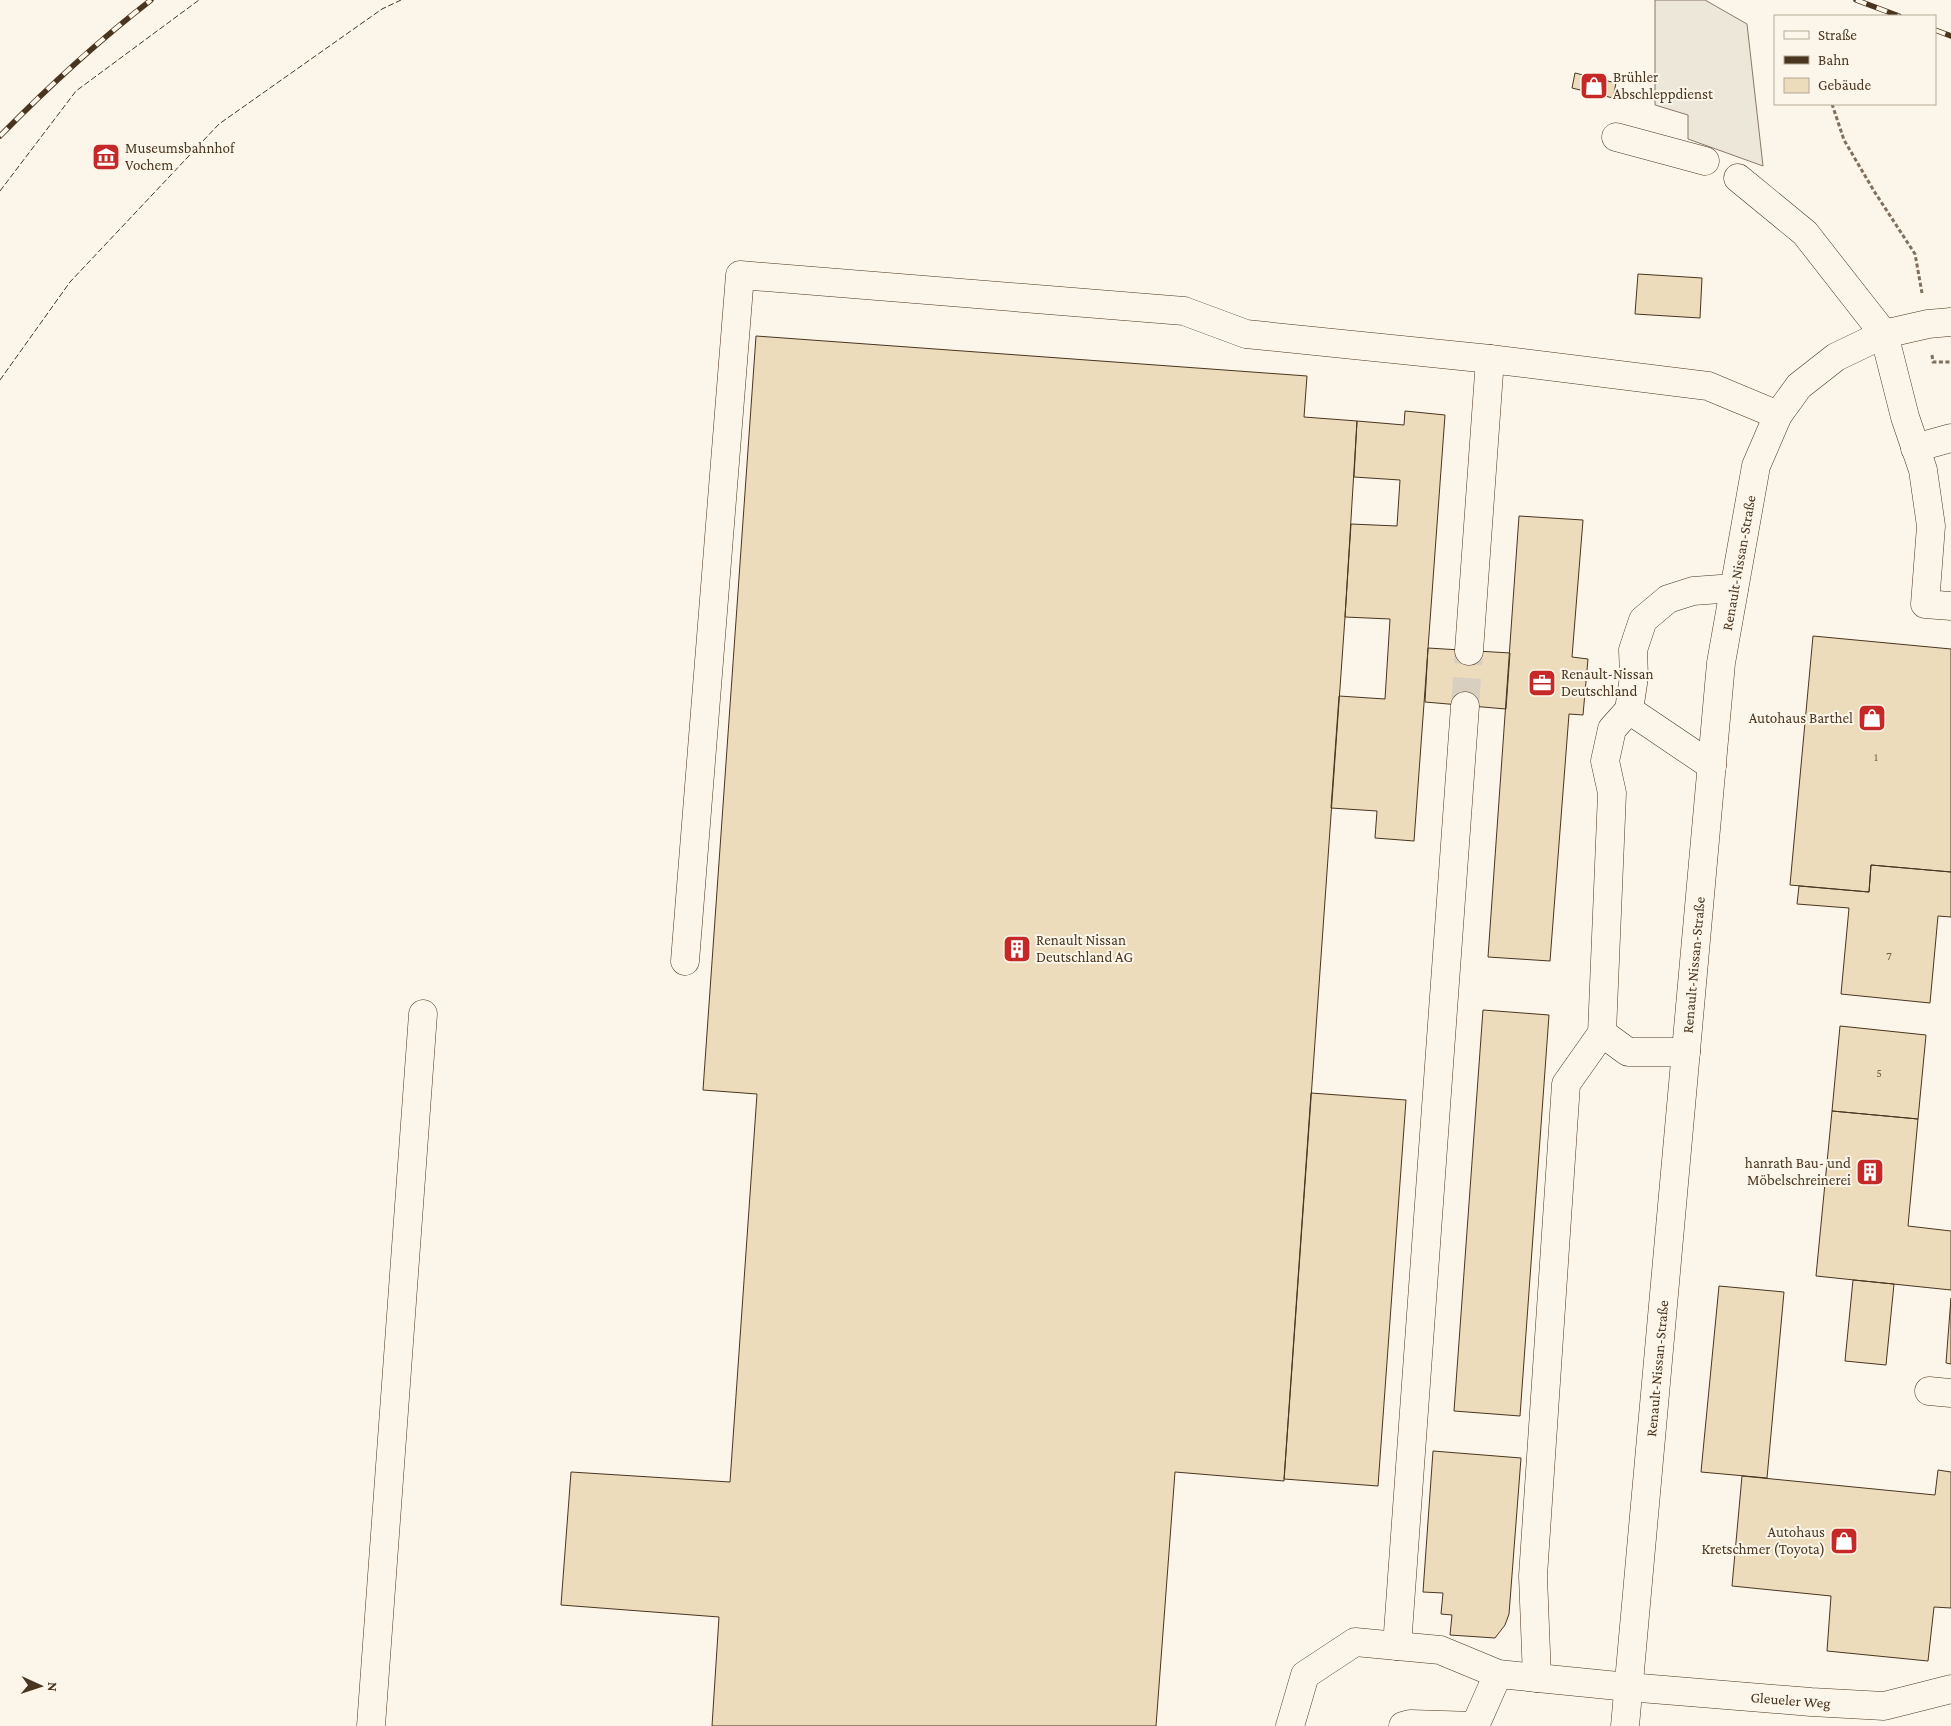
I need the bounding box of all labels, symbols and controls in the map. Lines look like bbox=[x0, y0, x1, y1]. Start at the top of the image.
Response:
legend bbox=[1774, 15, 1936, 105]
text: Straße bbox=[1818, 27, 1857, 43]
text: Bahn bbox=[1818, 52, 1849, 68]
place label: Brühler Abschleppdienst bbox=[1613, 69, 1714, 103]
shop icon: Brühler Abschleppdienst bbox=[1579, 71, 1609, 101]
text: Gebäude bbox=[1818, 77, 1872, 93]
place label: Museumsbahnhof Vochem bbox=[125, 140, 236, 173]
museum icon: Museumsbahnhof Vochem bbox=[91, 142, 121, 172]
street label: Renault-Nissan-Straße bbox=[1719, 494, 1759, 632]
place label: Renault-Nissan Deutschland bbox=[1561, 666, 1654, 699]
office icon: Renault-Nissan Deutschland bbox=[1527, 668, 1557, 698]
shop icon: Autohaus Barthel bbox=[1857, 703, 1887, 733]
place label: Autohaus Barthel bbox=[1749, 710, 1853, 726]
house number: 1 bbox=[1874, 750, 1878, 764]
street label: Renault-Nissan-Straße bbox=[1680, 896, 1708, 1034]
place label: Renault Nissan Deutschland AG bbox=[1036, 932, 1133, 965]
building icon: Renault Nissan Deutschland AG bbox=[1002, 934, 1032, 964]
house number: 7 bbox=[1886, 949, 1892, 963]
house number: 5 bbox=[1876, 1066, 1882, 1080]
place label: hanrath Bau- und Möbelschreinerei bbox=[1745, 1155, 1851, 1188]
building icon: hanrath Bau- und Möbelschreinerei bbox=[1855, 1157, 1885, 1187]
street label: Renault-Nissan-Straße bbox=[1643, 1299, 1671, 1437]
place label: Autohaus Kretschmer (Toyota) bbox=[1701, 1524, 1825, 1558]
shop icon: Autohaus Kretschmer (Toyota) bbox=[1829, 1526, 1859, 1556]
north arrow bbox=[15, 1661, 65, 1711]
text: N bbox=[45, 1681, 61, 1692]
street label: Gleueler Weg bbox=[1750, 1689, 1831, 1712]

